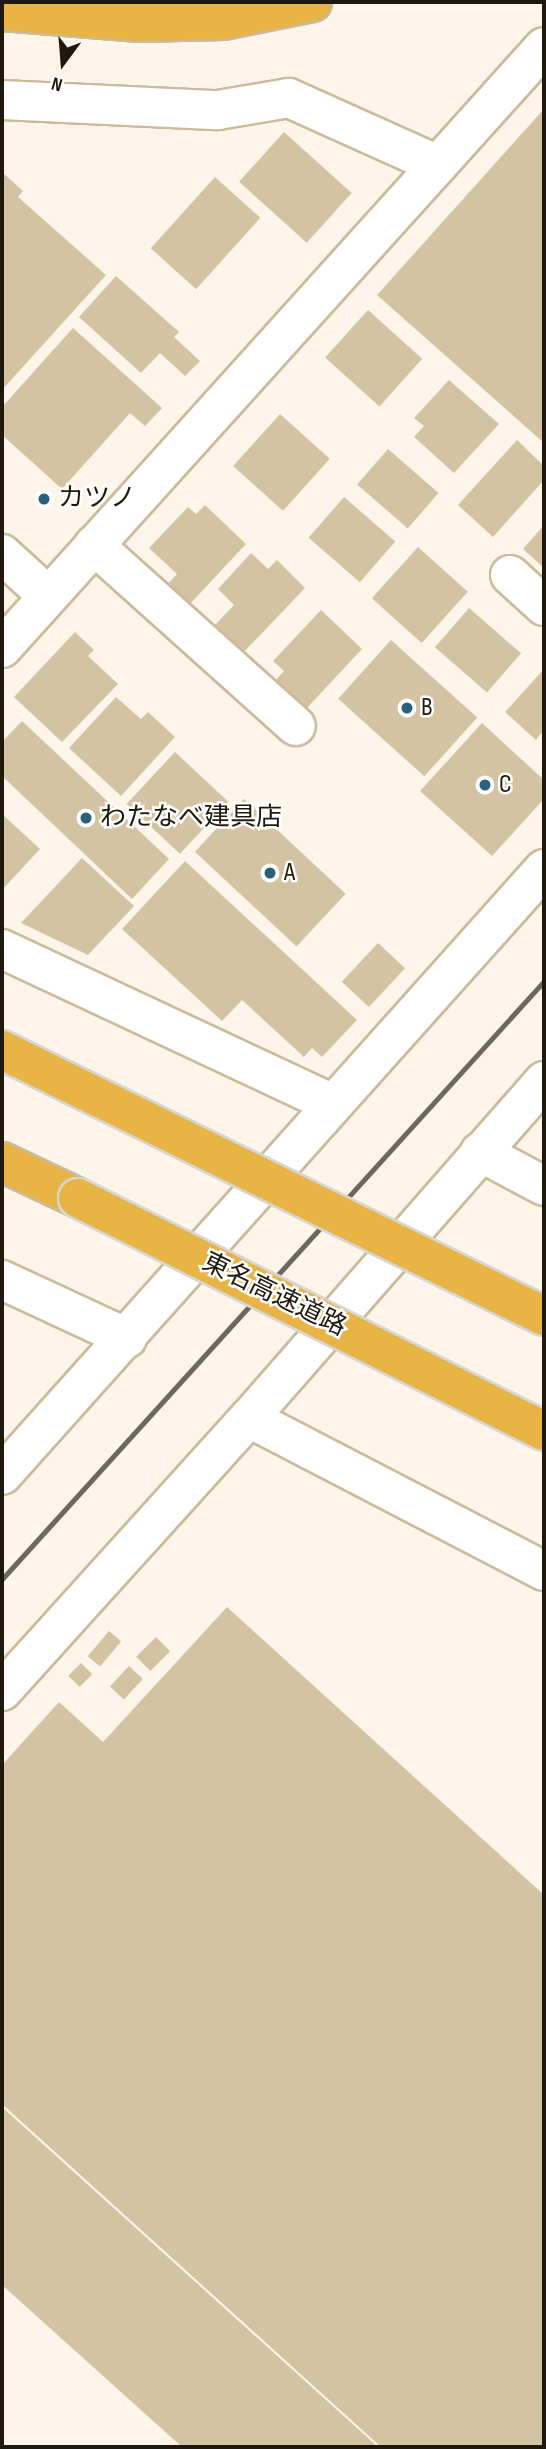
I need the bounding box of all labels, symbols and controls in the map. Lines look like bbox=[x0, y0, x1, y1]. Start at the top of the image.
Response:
north arrow bbox=[28, 28, 98, 98]
text: N bbox=[49, 71, 65, 96]
place label: カツノ bbox=[58, 483, 136, 515]
marker: カツノ bbox=[36, 491, 52, 507]
place label: B bbox=[421, 692, 433, 724]
marker: B bbox=[399, 700, 415, 716]
place label: C bbox=[499, 769, 512, 801]
marker: C bbox=[477, 777, 493, 793]
place label: わたなべ建具店 bbox=[100, 802, 282, 834]
marker: わたなべ建具店 bbox=[78, 810, 94, 826]
place label: A bbox=[284, 857, 295, 889]
marker: A bbox=[262, 865, 278, 881]
street label: 東名高速道路 bbox=[197, 1247, 351, 1343]

